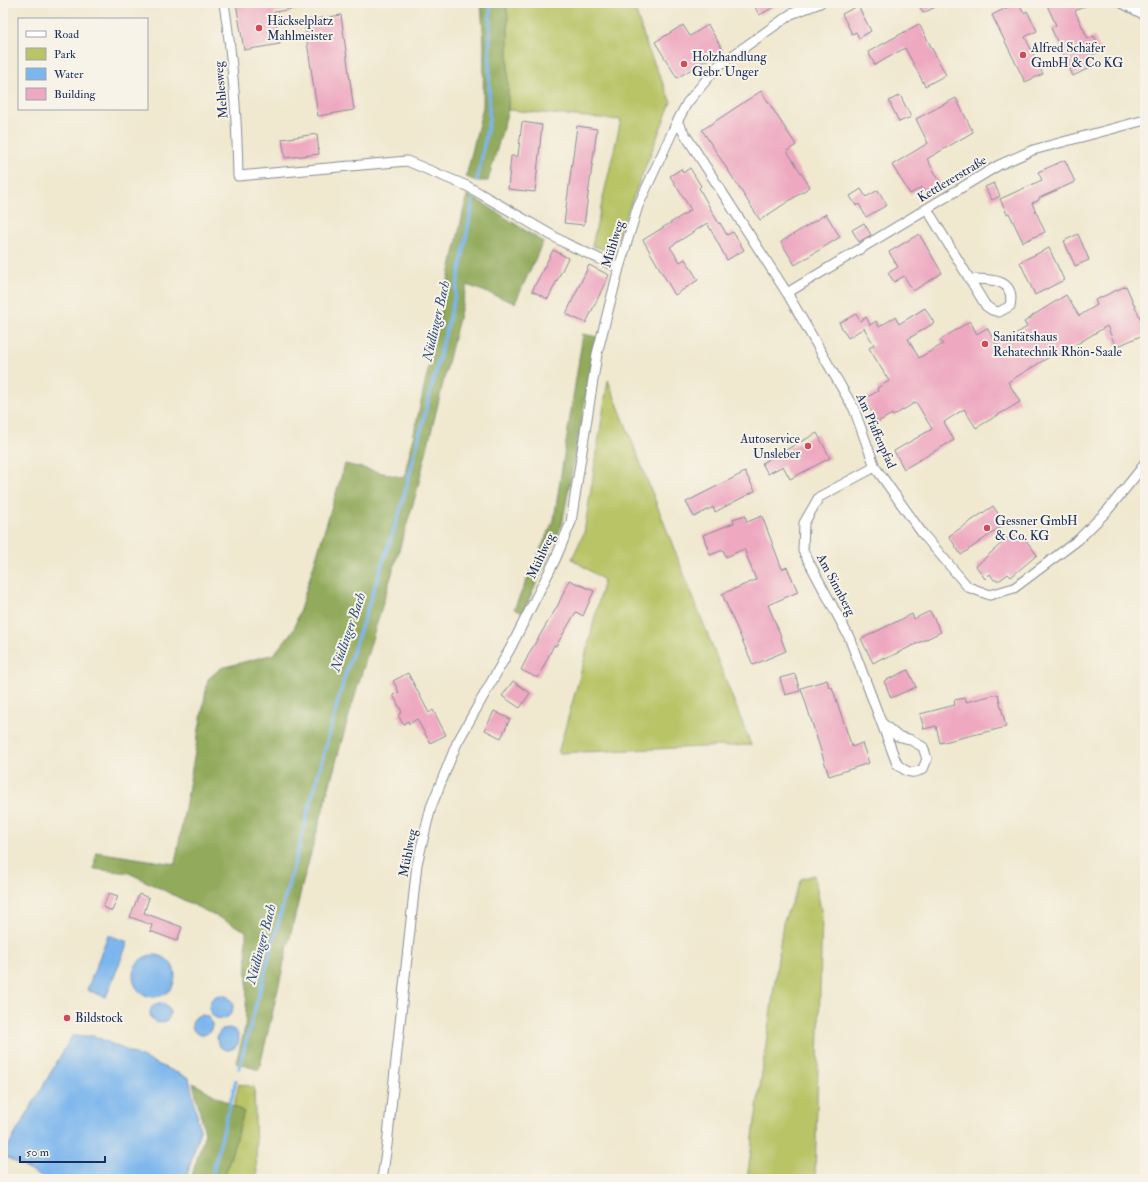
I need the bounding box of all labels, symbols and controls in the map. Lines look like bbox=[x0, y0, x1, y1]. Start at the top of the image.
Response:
place label: Häckselplatz Mahlmeister bbox=[267, 13, 334, 44]
legend bbox=[18, 18, 148, 110]
marker: Häckselplatz Mahlmeister bbox=[254, 23, 264, 33]
text: Road bbox=[54, 27, 79, 42]
place label: Alfred Schäfer GmbH & Co KG bbox=[1030, 40, 1123, 71]
text: Park bbox=[54, 47, 76, 62]
place label: Holzhandlung Gebr. Unger bbox=[692, 49, 767, 80]
marker: Alfred Schäfer GmbH & Co KG bbox=[1018, 50, 1028, 60]
marker: Holzhandlung Gebr. Unger bbox=[679, 59, 689, 69]
street label: Mehlesweg bbox=[210, 60, 231, 119]
text: Water bbox=[53, 67, 84, 82]
text: Building bbox=[54, 87, 97, 102]
street label: Kettlererstraße bbox=[914, 152, 990, 206]
street label: Mühlweg bbox=[598, 218, 628, 270]
water label: Nüdlinger Bach bbox=[418, 279, 454, 364]
place label: Sanitätshaus Rehatechnik Rhön-Saale bbox=[993, 329, 1122, 360]
marker: Sanitätshaus Rehatechnik Rhön-Saale bbox=[980, 339, 990, 349]
street label: Am Pfaffenpfad bbox=[851, 390, 900, 472]
place label: Autoservice Unsleber bbox=[739, 431, 801, 462]
marker: Autoservice Unsleber bbox=[803, 441, 813, 451]
place label: Gessner GmbH & Co. KG bbox=[995, 513, 1078, 544]
marker: Gessner GmbH & Co. KG bbox=[982, 523, 992, 533]
street label: Mühlweg bbox=[523, 530, 559, 582]
street label: Am Sinnberg bbox=[812, 550, 859, 619]
water label: Nüdlinger Bach bbox=[326, 590, 369, 675]
street label: Mühlweg bbox=[395, 827, 421, 879]
water label: Nüdlinger Bach bbox=[242, 902, 280, 987]
place label: Bildstock bbox=[75, 1010, 124, 1026]
marker: Bildstock bbox=[62, 1013, 72, 1023]
scale bar bbox=[20, 1138, 105, 1164]
text: 50 m bbox=[26, 1145, 50, 1160]

